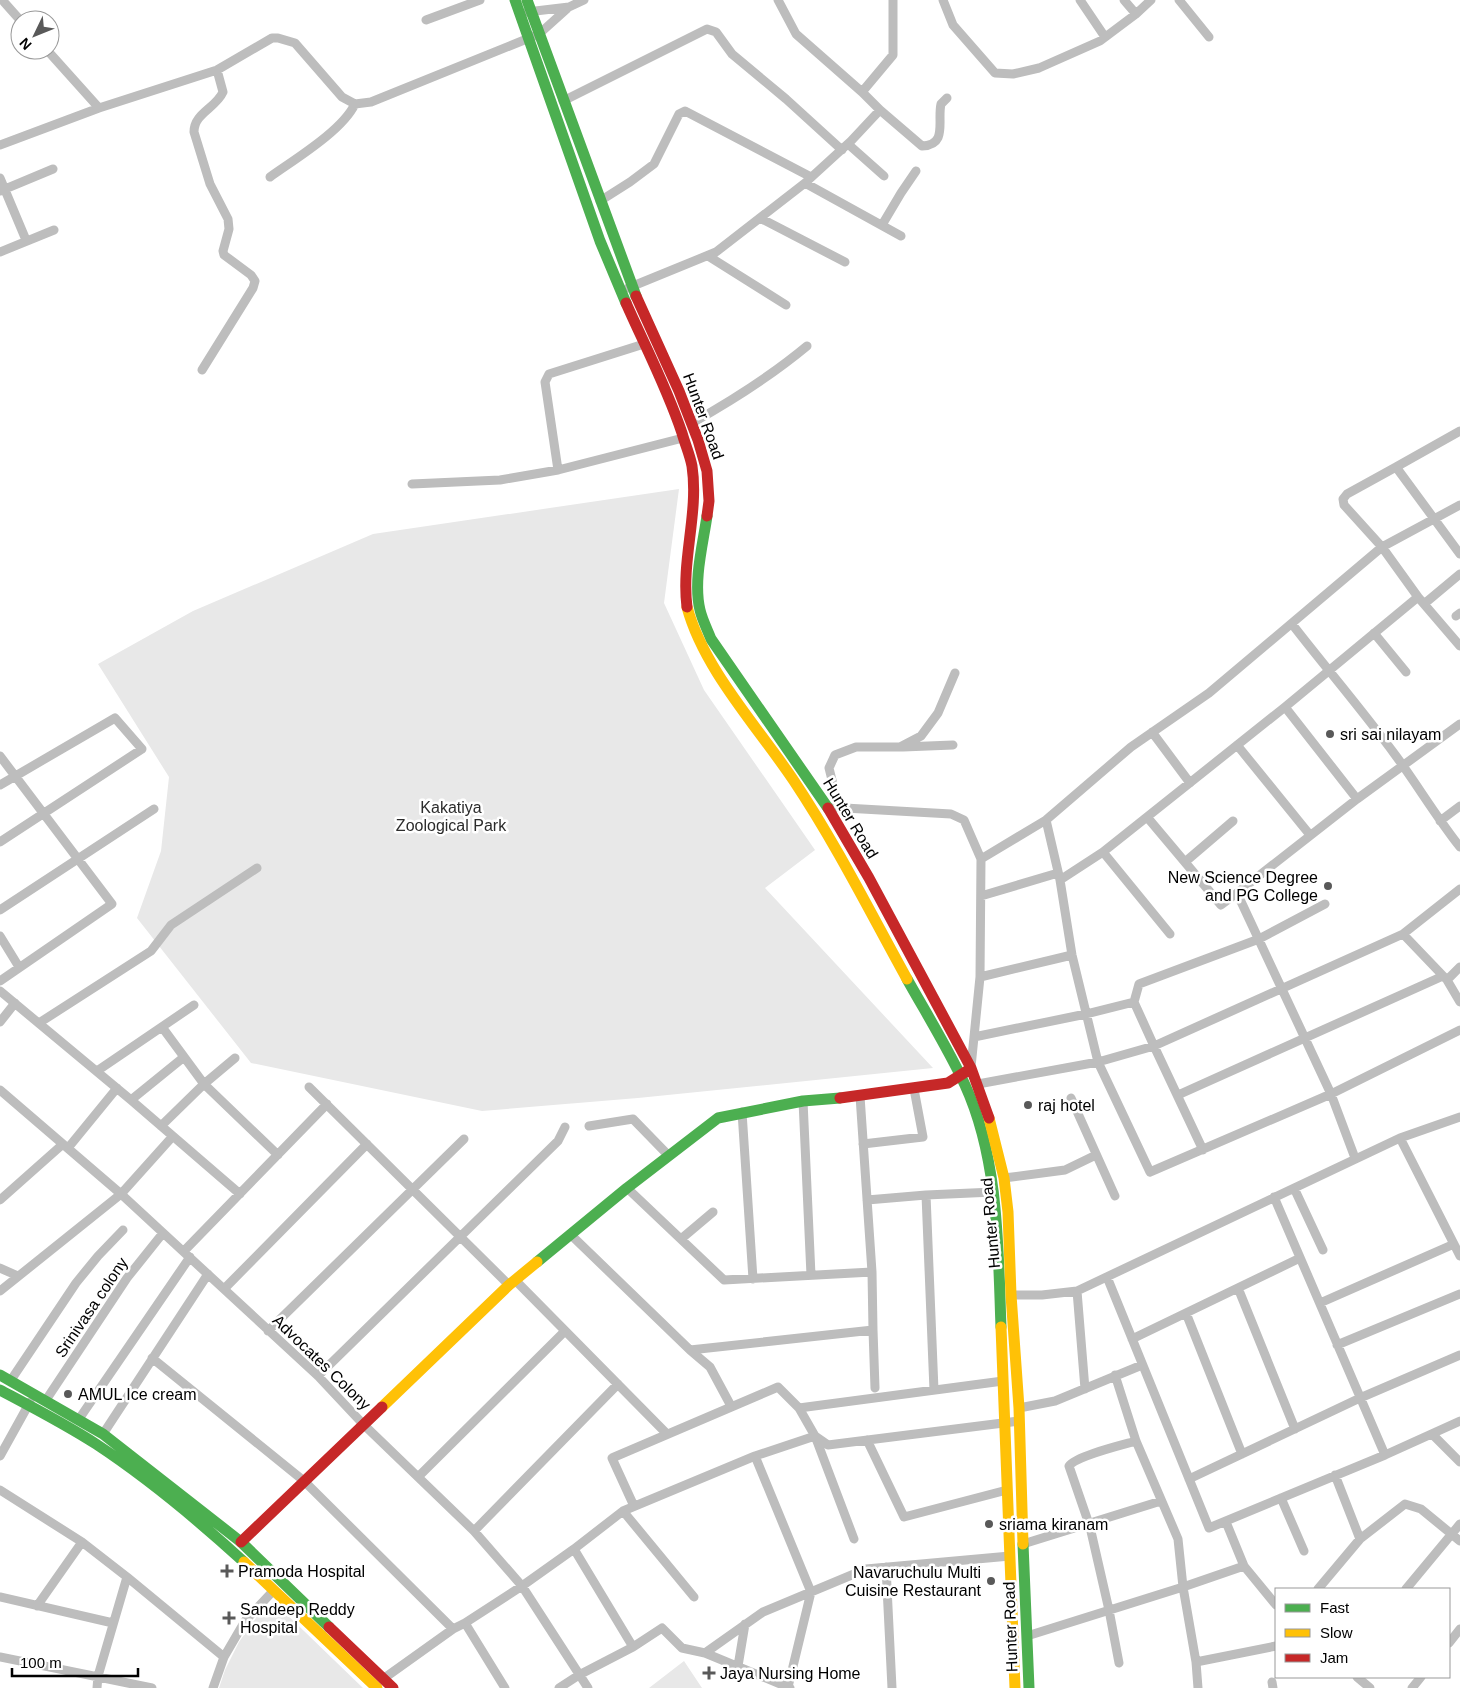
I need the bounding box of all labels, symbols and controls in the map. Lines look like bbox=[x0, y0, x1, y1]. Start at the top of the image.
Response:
north arrow bbox=[10, 10, 60, 60]
text: N bbox=[16, 35, 35, 53]
street label: Hunter Road bbox=[680, 371, 727, 462]
place label: sri sai nilayam bbox=[1340, 726, 1441, 743]
marker: sri sai nilayam bbox=[1324, 728, 1336, 740]
street label: Hunter Road bbox=[820, 775, 881, 862]
park label: Kakatiya Zoological Park bbox=[396, 799, 507, 834]
place label: New Science Degree and PG College bbox=[1168, 869, 1318, 904]
marker: New Science Degree and PG College bbox=[1322, 880, 1334, 892]
place label: raj hotel bbox=[1038, 1097, 1095, 1114]
marker: raj hotel bbox=[1022, 1099, 1034, 1111]
street label: Hunter Road bbox=[978, 1177, 1003, 1269]
street label: Srinivasa colony bbox=[52, 1254, 131, 1360]
street label: Advocates Colony bbox=[269, 1311, 374, 1413]
place label: AMUL Ice cream bbox=[78, 1386, 197, 1403]
marker: AMUL Ice cream bbox=[62, 1388, 74, 1400]
place label: sriama kiranam bbox=[999, 1516, 1108, 1533]
marker: sriama kiranam bbox=[983, 1518, 995, 1530]
place label: Pramoda Hospital bbox=[238, 1563, 365, 1580]
marker: Pramoda Hospital bbox=[220, 1564, 234, 1578]
place label: Navaruchulu Multi Cuisine Restaurant bbox=[845, 1564, 982, 1599]
marker: Navaruchulu Multi Cuisine Restaurant bbox=[985, 1575, 997, 1587]
street label: Hunter Road bbox=[1000, 1581, 1021, 1673]
legend bbox=[1275, 1588, 1450, 1678]
text: Fast bbox=[1320, 1599, 1350, 1616]
place label: Sandeep Reddy Hospital bbox=[240, 1601, 355, 1636]
marker: Sandeep Reddy Hospital bbox=[222, 1611, 236, 1625]
text: Slow bbox=[1320, 1624, 1353, 1641]
scale bar bbox=[12, 1646, 139, 1678]
text: Jam bbox=[1320, 1649, 1348, 1666]
text: 100 m bbox=[20, 1654, 62, 1671]
place label: Jaya Nursing Home bbox=[720, 1665, 861, 1682]
marker: Jaya Nursing Home bbox=[702, 1666, 716, 1680]

